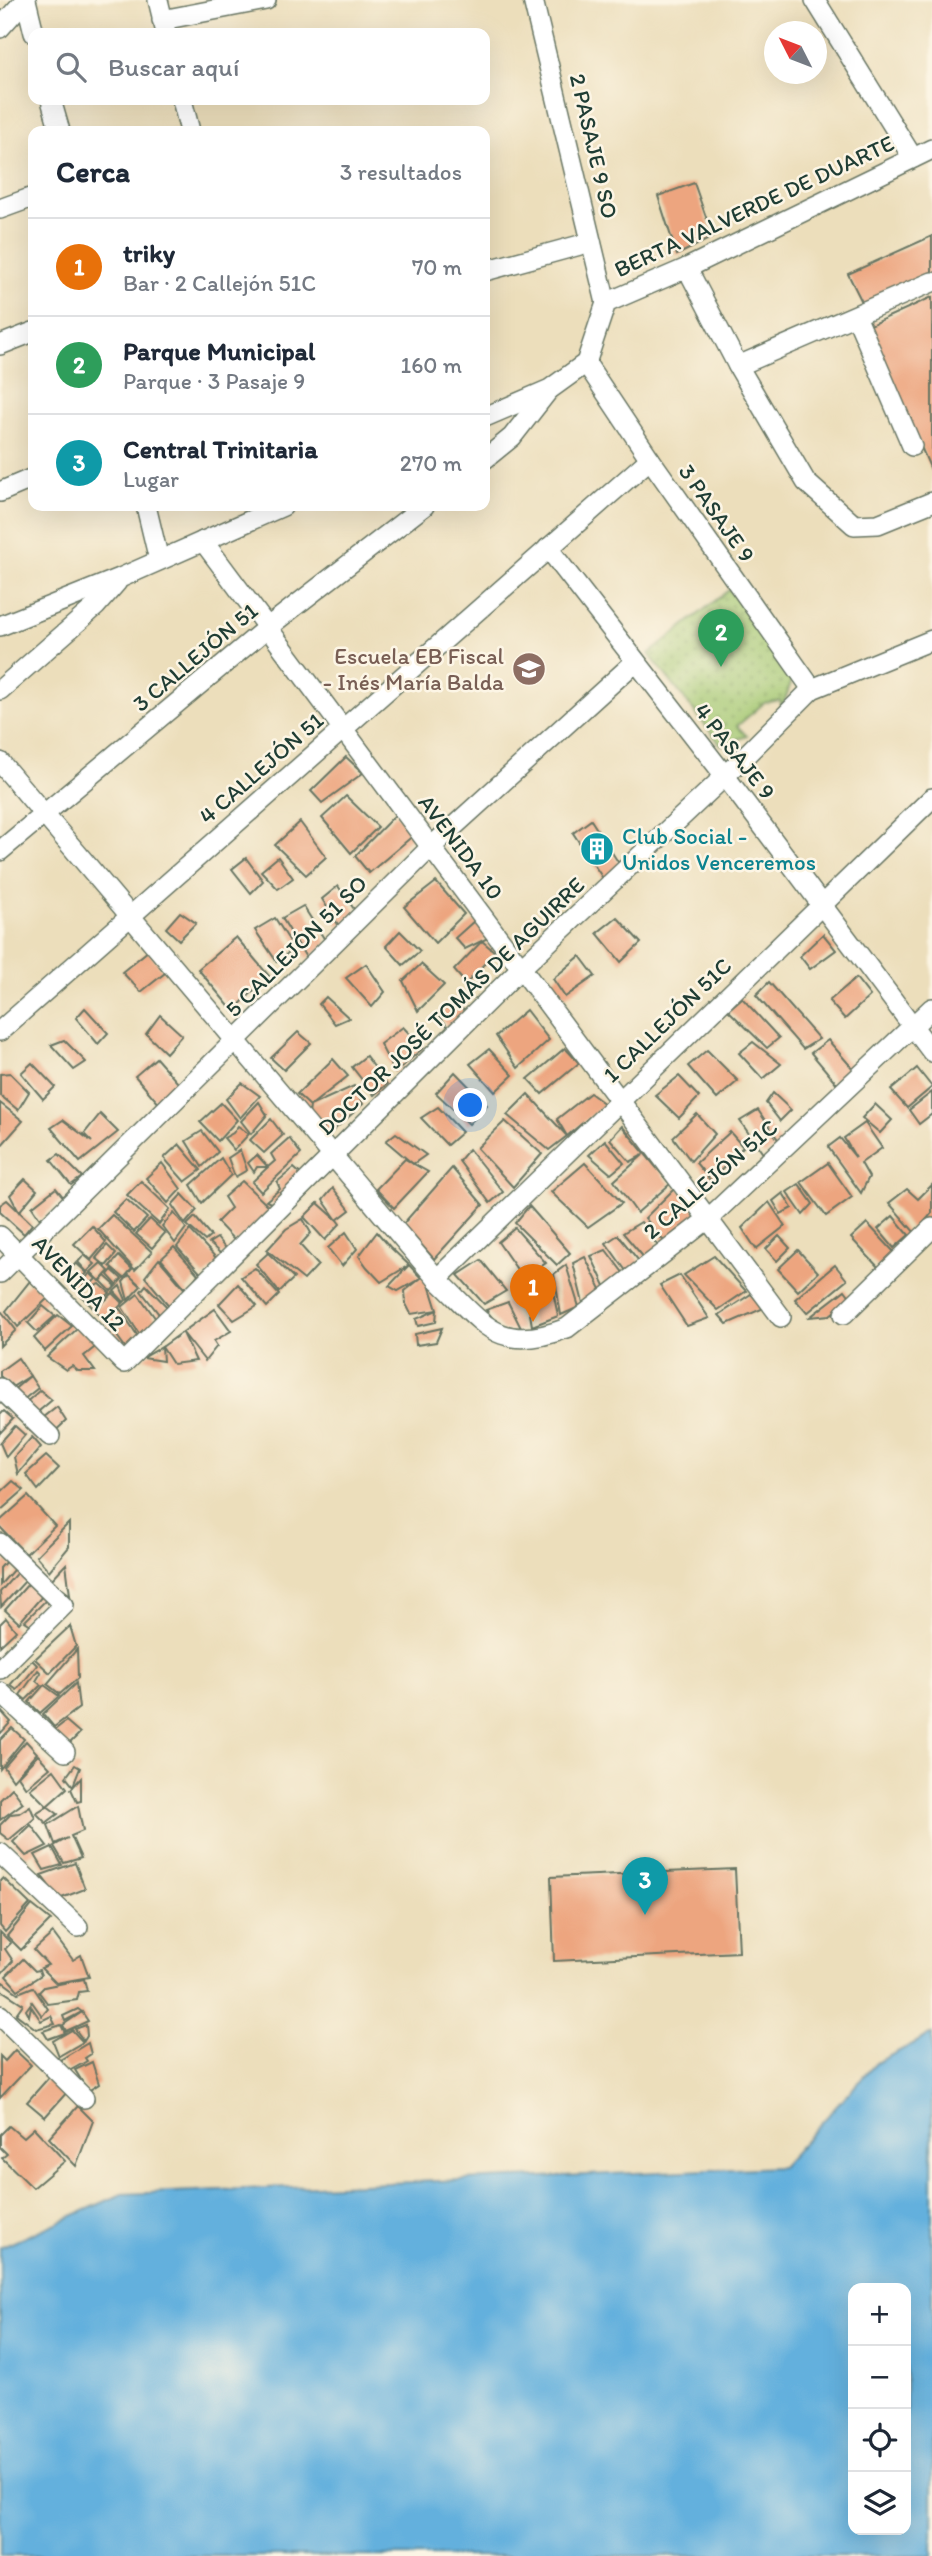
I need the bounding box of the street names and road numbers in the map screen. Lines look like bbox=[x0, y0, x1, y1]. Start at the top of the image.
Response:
street label: 2 PASAJE 9 SO bbox=[564, 71, 624, 221]
street label: BERTA VALVERDE DE DUARTE bbox=[610, 129, 899, 283]
street label: 3 PASAJE 9 bbox=[673, 458, 761, 568]
street label: 3 CALLEJÓN 51 bbox=[127, 596, 264, 717]
street label: 4 PASAJE 9 bbox=[689, 697, 781, 805]
street label: 4 CALLEJÓN 51 bbox=[193, 706, 329, 830]
street label: AVENIDA 10 bbox=[412, 789, 510, 905]
street label: 5 CALLEJÓN 51 SO bbox=[219, 869, 373, 1023]
street label: DOCTOR JOSÉ TOMÁS DE AGUIRRE bbox=[312, 871, 590, 1141]
street label: 1 CALLEJÓN 51C bbox=[597, 952, 737, 1088]
street label: 2 CALLEJÓN 51C bbox=[637, 1113, 783, 1245]
street label: AVENIDA 12 bbox=[26, 1229, 132, 1337]

